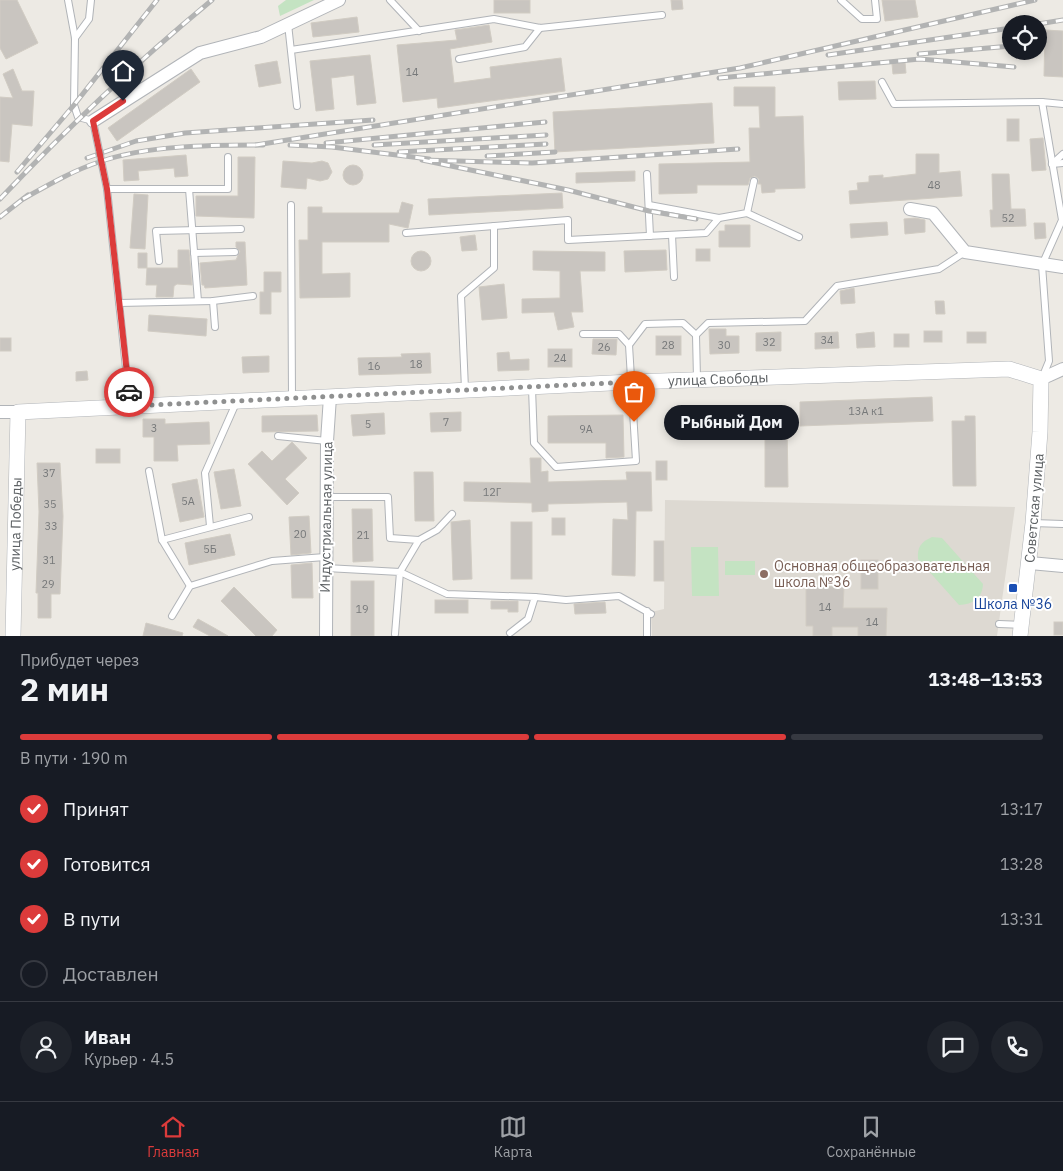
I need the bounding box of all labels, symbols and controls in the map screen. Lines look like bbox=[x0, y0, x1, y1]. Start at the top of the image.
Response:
map controls bbox=[1002, 15, 1047, 60]
button: locate bbox=[1002, 15, 1047, 60]
pin bbox=[102, 50, 144, 101]
icon: home bbox=[109, 57, 137, 85]
house number: 14 bbox=[405, 65, 419, 79]
house number: 48 bbox=[927, 178, 941, 192]
house number: 52 bbox=[1001, 211, 1015, 225]
house number: 34 bbox=[820, 333, 834, 347]
house number: 32 bbox=[762, 335, 776, 349]
house number: 28 bbox=[661, 338, 675, 352]
house number: 30 bbox=[717, 338, 731, 352]
house number: 26 bbox=[597, 340, 611, 354]
house number: 24 bbox=[553, 351, 567, 365]
house number: 18 bbox=[409, 357, 423, 371]
house number: 16 bbox=[367, 359, 381, 373]
courier bbox=[104, 367, 154, 417]
street label: улица Свободы bbox=[667, 368, 769, 390]
pin bbox=[613, 371, 655, 422]
icon: car bbox=[115, 378, 143, 406]
icon: bag bbox=[620, 378, 648, 406]
callout: Рыбный Дом bbox=[664, 404, 799, 440]
house number: 13А к1 bbox=[848, 404, 884, 418]
text: Рыбный Дом bbox=[680, 412, 783, 432]
house number: 7 bbox=[443, 415, 449, 429]
house number: 5 bbox=[365, 417, 371, 431]
house number: 3 bbox=[151, 421, 157, 435]
house number: 9А bbox=[579, 422, 593, 436]
street label: Индустриальная улица bbox=[316, 441, 336, 593]
street label: Советская улица bbox=[1020, 452, 1048, 564]
house number: 37 bbox=[42, 466, 56, 480]
street label: улица Победы bbox=[5, 477, 26, 571]
house number: 12Г bbox=[483, 485, 502, 499]
house number: 5А bbox=[181, 494, 195, 508]
house number: 35 bbox=[43, 497, 57, 511]
house number: 33 bbox=[44, 519, 58, 533]
house number: 20 bbox=[293, 527, 307, 541]
house number: 21 bbox=[356, 528, 370, 542]
house number: 5Б bbox=[203, 542, 217, 556]
house number: 31 bbox=[42, 553, 56, 567]
place label: Основная общеобразовательная школа №36 bbox=[774, 557, 990, 591]
marker: Основная общеобразовательная школа №36 bbox=[758, 568, 770, 580]
house number: 29 bbox=[41, 577, 55, 591]
marker: Школа №36 bbox=[1007, 582, 1019, 594]
place label: Школа №36 bbox=[974, 595, 1052, 613]
house number: 14 bbox=[818, 600, 832, 614]
house number: 19 bbox=[355, 602, 369, 616]
house number: 14 bbox=[865, 615, 879, 629]
text: Прибудет через bbox=[20, 650, 139, 670]
text: 13:48–13:53 bbox=[928, 667, 1043, 691]
text: 2 мин bbox=[20, 668, 109, 710]
text: В пути · 190 m bbox=[20, 748, 128, 768]
icon: check bbox=[20, 795, 48, 823]
text: Принят bbox=[63, 797, 129, 821]
text: 13:17 bbox=[1000, 799, 1043, 819]
icon: check bbox=[20, 850, 48, 878]
text: Готовится bbox=[63, 852, 151, 876]
text: 13:28 bbox=[1000, 854, 1043, 874]
icon: check bbox=[20, 905, 48, 933]
text: В пути bbox=[63, 907, 121, 931]
text: 13:31 bbox=[1000, 909, 1043, 929]
text: Доставлен bbox=[63, 962, 159, 986]
button: person bbox=[20, 1021, 72, 1073]
button: chat bbox=[927, 1021, 979, 1073]
button: phone bbox=[991, 1021, 1043, 1073]
text: Иван bbox=[84, 1025, 131, 1049]
text: Курьер · 4.5 bbox=[84, 1049, 174, 1069]
tab: Главная bbox=[147, 1113, 199, 1161]
tab: Карта bbox=[494, 1113, 532, 1161]
tab: Сохранённые bbox=[827, 1113, 916, 1161]

